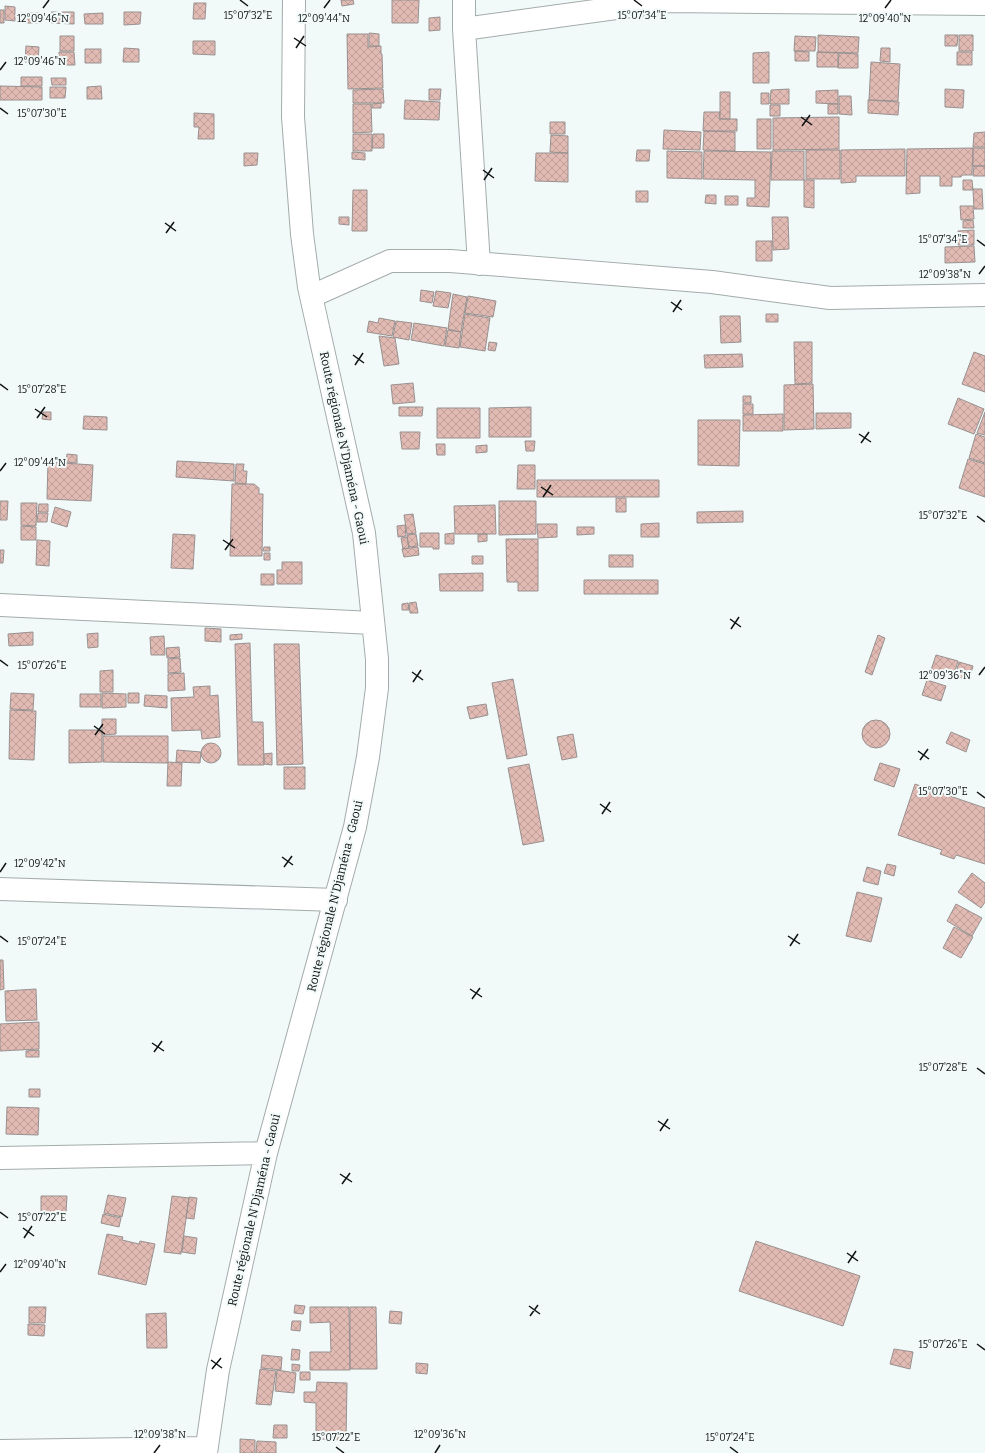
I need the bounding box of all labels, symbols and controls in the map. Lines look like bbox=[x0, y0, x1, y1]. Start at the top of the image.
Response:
text: 15°07'32"E bbox=[224, 10, 272, 22]
text: 15°07'34"E bbox=[617, 10, 667, 22]
text: 12°09'46"N bbox=[17, 13, 69, 25]
text: 12°09'44"N bbox=[298, 13, 350, 25]
text: 12°09'40"N bbox=[859, 13, 911, 25]
text: 12°09'46"N bbox=[14, 56, 66, 68]
text: 15°07'30"E bbox=[17, 108, 67, 120]
text: 15°07'34"E bbox=[918, 234, 968, 246]
text: 12°09'38"N bbox=[919, 269, 971, 281]
street label: Route régionale N'Djaména - Gaoui bbox=[317, 350, 371, 546]
text: 15°07'28"E bbox=[18, 384, 66, 396]
text: 12°09'44"N bbox=[14, 457, 66, 469]
text: 15°07'32"E bbox=[919, 510, 967, 522]
text: 15°07'26"E bbox=[18, 660, 66, 672]
text: 12°09'36"N bbox=[919, 670, 971, 682]
text: 15°07'30"E bbox=[918, 786, 968, 798]
street label: Route régionale N'Djaména - Gaoui bbox=[304, 798, 366, 993]
text: 12°09'42"N bbox=[14, 858, 66, 870]
text: 15°07'24"E bbox=[18, 936, 66, 948]
text: 15°07'28"E bbox=[919, 1062, 967, 1074]
street label: Route régionale N'Djaména - Gaoui bbox=[225, 1112, 283, 1307]
text: 15°07'22"E bbox=[18, 1212, 66, 1224]
text: 12°09'40"N bbox=[14, 1259, 66, 1271]
text: 15°07'26"E bbox=[919, 1339, 967, 1351]
text: 12°09'38"N bbox=[134, 1429, 186, 1441]
text: 12°09'36"N bbox=[414, 1429, 466, 1441]
text: 15°07'22"E bbox=[312, 1432, 360, 1444]
text: 15°07'24"E bbox=[706, 1432, 754, 1444]

